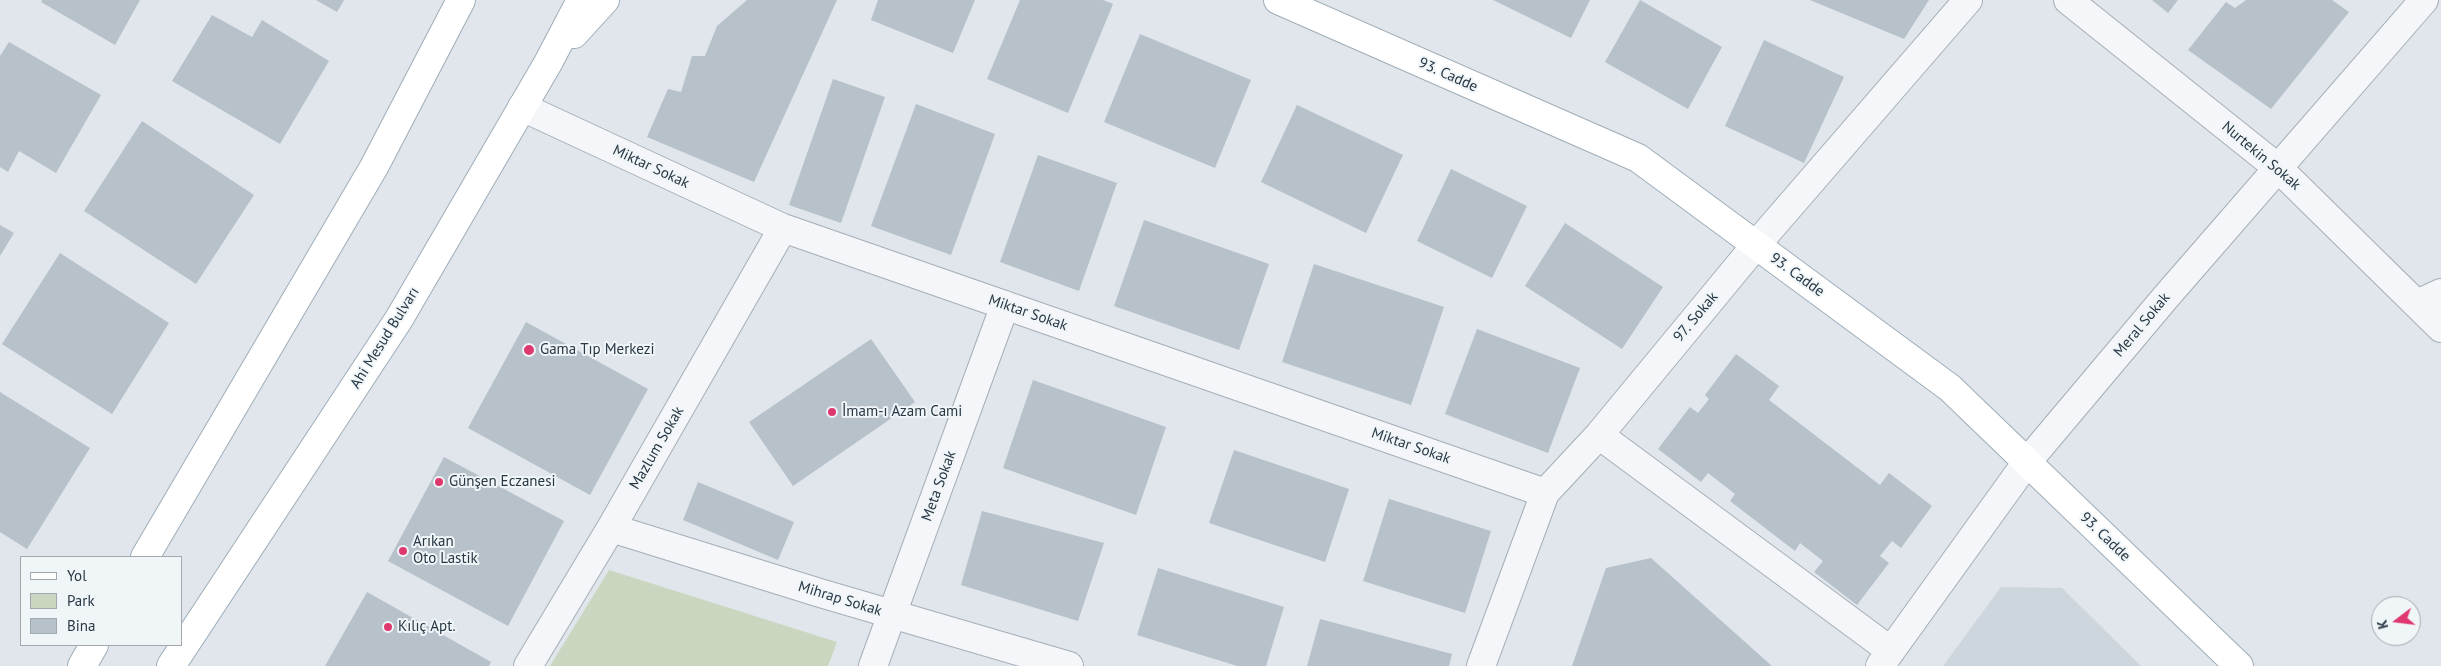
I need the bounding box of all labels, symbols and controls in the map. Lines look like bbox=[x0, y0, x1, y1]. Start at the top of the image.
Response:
street label: 93. Cadde bbox=[1416, 54, 1480, 96]
street label: Nurtekin Sokak bbox=[2218, 118, 2304, 194]
street label: Miktar Sokak bbox=[610, 141, 692, 193]
street label: 93. Cadde bbox=[1766, 249, 1828, 301]
street label: Ahi Mesud Bulvarı bbox=[347, 284, 423, 392]
street label: 97. Sokak bbox=[1670, 288, 1722, 346]
street label: Meral Sokak bbox=[2110, 289, 2174, 361]
street label: Miktar Sokak bbox=[986, 291, 1070, 335]
place label: Gama Tıp Merkezi bbox=[540, 341, 654, 359]
marker: Gama Tıp Merkezi bbox=[522, 343, 536, 357]
street label: Mazlum Sokak bbox=[626, 403, 688, 493]
place label: İmam-ı Azam Cami bbox=[842, 403, 962, 421]
marker: İmam-ı Azam Cami bbox=[826, 406, 838, 418]
street label: Miktar Sokak bbox=[1369, 424, 1453, 468]
street label: Meta Sokak bbox=[918, 448, 960, 524]
place label: Günşen Eczanesi bbox=[449, 473, 555, 491]
marker: Günşen Eczanesi bbox=[433, 476, 445, 488]
street label: 93. Cadde bbox=[2076, 509, 2134, 565]
place label: Arıkan Oto Lastik bbox=[413, 533, 478, 568]
marker: Arıkan Oto Lastik bbox=[397, 545, 409, 557]
legend bbox=[20, 556, 182, 646]
text: Yol bbox=[67, 566, 87, 585]
street label: Mihrap Sokak bbox=[796, 578, 884, 620]
text: Park bbox=[67, 591, 95, 610]
north arrow bbox=[2371, 596, 2421, 646]
text: Bina bbox=[67, 616, 95, 635]
place label: Kılıç Apt. bbox=[398, 618, 456, 636]
text: K bbox=[2373, 618, 2392, 631]
marker: Kılıç Apt. bbox=[382, 621, 394, 633]

